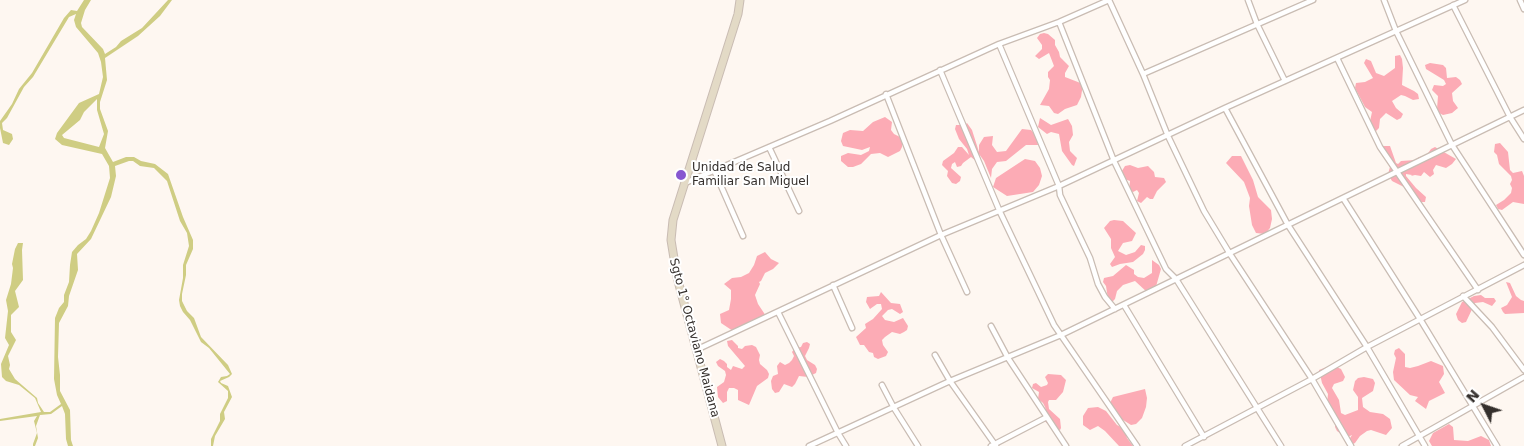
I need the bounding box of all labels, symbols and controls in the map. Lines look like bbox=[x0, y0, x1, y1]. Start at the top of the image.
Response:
place label: Unidad de Salud Familiar San Miguel bbox=[692, 161, 809, 189]
marker: Unidad de Salud Familiar San Miguel bbox=[674, 168, 688, 182]
street label: Sgto 1° Octaviano Maidana bbox=[666, 257, 722, 419]
north arrow bbox=[1459, 381, 1509, 431]
text: N bbox=[1463, 386, 1483, 406]

